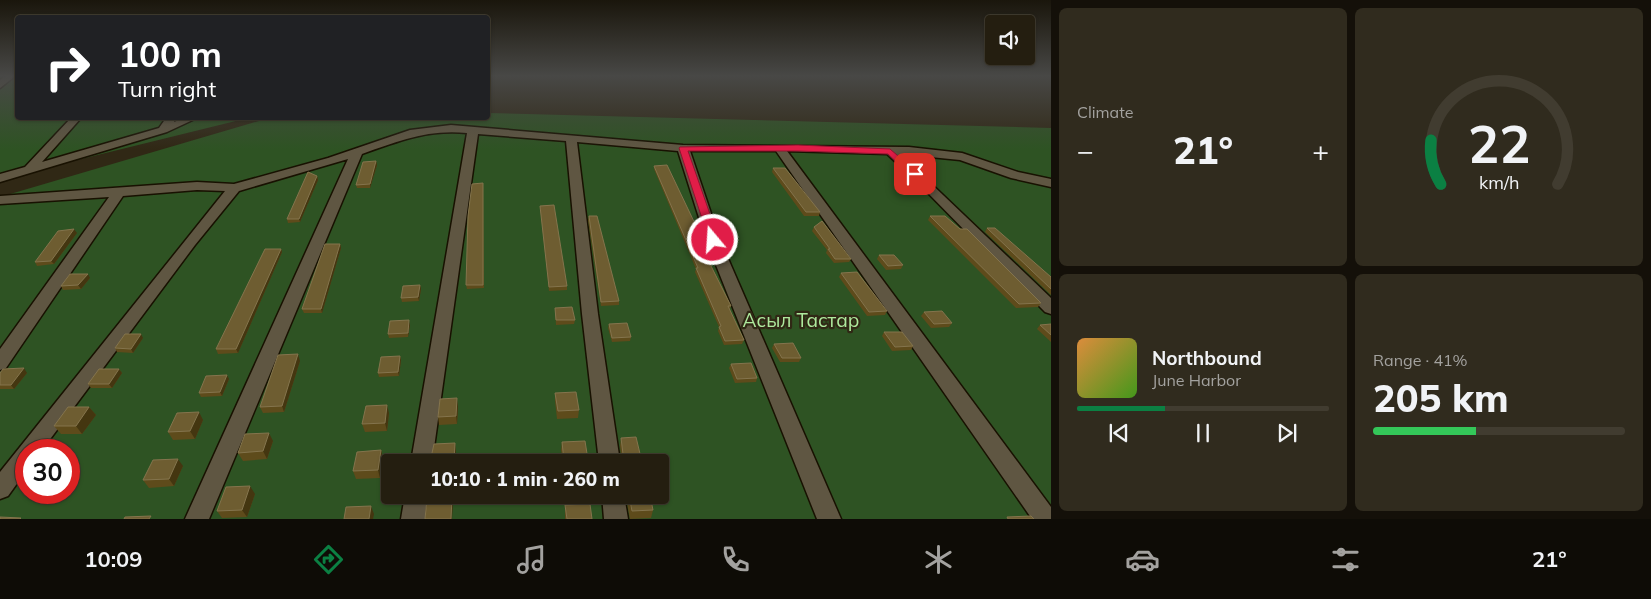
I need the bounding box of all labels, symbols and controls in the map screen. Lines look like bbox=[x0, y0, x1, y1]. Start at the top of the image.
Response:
map controls bbox=[985, 15, 1035, 65]
button: sound bbox=[985, 15, 1035, 65]
text: 100 m bbox=[118, 32, 222, 76]
icon: right bbox=[35, 35, 100, 100]
text: Turn right bbox=[118, 75, 216, 103]
text: Climate bbox=[1077, 102, 1133, 122]
text: 22 bbox=[1468, 111, 1530, 176]
text: 21° bbox=[1173, 126, 1233, 174]
text: − bbox=[1077, 133, 1094, 168]
text: + bbox=[1312, 133, 1329, 168]
pin bbox=[894, 153, 936, 195]
icon: arrive bbox=[901, 160, 929, 188]
text: km/h bbox=[1479, 171, 1519, 193]
position arrow bbox=[686, 213, 738, 265]
park label: Асыл Тастар bbox=[743, 308, 859, 332]
text: Northbound bbox=[1152, 346, 1262, 370]
text: Range · 41% bbox=[1373, 350, 1468, 370]
text: June Harbor bbox=[1152, 370, 1241, 390]
text: 205 km bbox=[1373, 374, 1509, 422]
icon: previous bbox=[1105, 419, 1133, 447]
icon: pause bbox=[1189, 419, 1217, 447]
icon: next bbox=[1273, 419, 1301, 447]
speed limit sign: 30 bbox=[15, 439, 80, 504]
text: 10:10 · 1 min · 260 m bbox=[430, 467, 620, 491]
icon: directions bbox=[311, 542, 346, 577]
icon: music bbox=[514, 542, 549, 577]
icon: phone bbox=[718, 542, 753, 577]
icon: climate bbox=[921, 542, 956, 577]
icon: car bbox=[1125, 542, 1160, 577]
icon: filters bbox=[1328, 542, 1363, 577]
text: 10:09 bbox=[84, 545, 143, 573]
text: 21° bbox=[1532, 545, 1567, 573]

